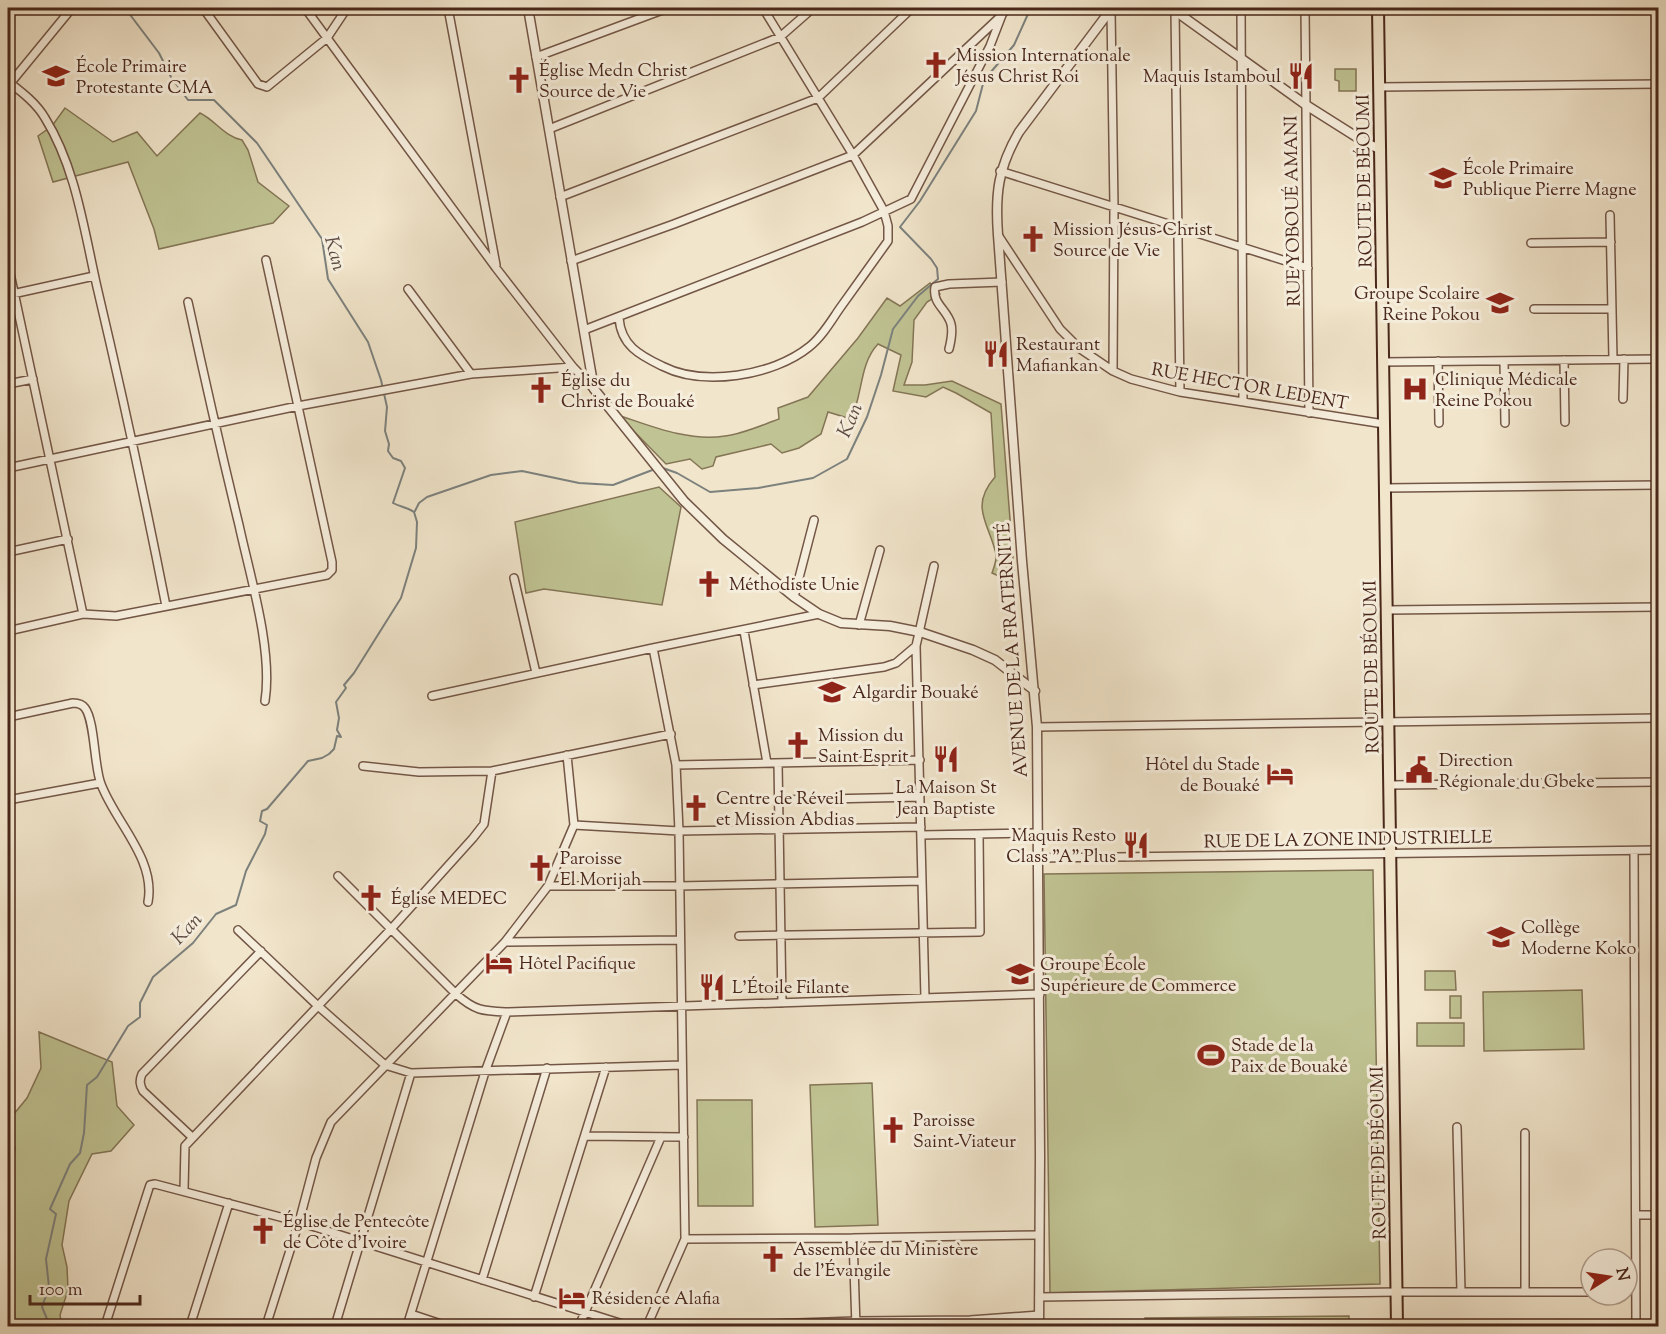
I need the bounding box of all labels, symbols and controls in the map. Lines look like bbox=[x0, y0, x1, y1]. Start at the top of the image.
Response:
place label: Mission Internationale Jésus Christ Roi bbox=[955, 44, 1131, 91]
church icon: Mission Internationale Jésus Christ Roi bbox=[921, 50, 951, 80]
place label: École Primaire Protestante CMA bbox=[76, 55, 213, 102]
place label: Église Medn Christ Source de Vie bbox=[539, 59, 687, 106]
school or university icon: École Primaire Protestante CMA bbox=[41, 61, 71, 91]
restaurant icon: Maquis Istamboul bbox=[1286, 61, 1316, 91]
church icon: Église Medn Christ Source de Vie bbox=[504, 65, 534, 95]
place label: Maquis Istamboul bbox=[1143, 65, 1281, 91]
street label: ROUTE DE BÉOUMI bbox=[1351, 94, 1381, 268]
street label: RUE YOBOUÉ AMANI bbox=[1279, 115, 1309, 307]
place label: École Primaire Publique Pierre Magne bbox=[1463, 157, 1637, 204]
school or university icon: École Primaire Publique Pierre Magne bbox=[1428, 163, 1458, 193]
place label: Mission Jésus-Christ Source de Vie bbox=[1053, 218, 1212, 265]
church icon: Mission Jésus-Christ Source de Vie bbox=[1018, 224, 1048, 254]
water label: Kan bbox=[315, 233, 352, 275]
place label: Groupe Scolaire Reine Pokou bbox=[1354, 282, 1480, 329]
school or university icon: Groupe Scolaire Reine Pokou bbox=[1485, 288, 1515, 318]
place label: Restaurant Mafiankan bbox=[1016, 333, 1100, 380]
restaurant icon: Restaurant Mafiankan bbox=[981, 339, 1011, 369]
street label: RUE HECTOR LEDENT bbox=[1149, 358, 1350, 418]
place label: Clinique Médicale Reine Pokou bbox=[1435, 368, 1577, 415]
place label: Église du Christ de Bouaké bbox=[561, 369, 695, 416]
hospital icon: Clinique Médicale Reine Pokou bbox=[1400, 374, 1430, 404]
church icon: Église du Christ de Bouaké bbox=[526, 375, 556, 405]
water label: Kan bbox=[831, 399, 872, 443]
street label: AVENUE DE LA FRATERNITÉ bbox=[992, 521, 1036, 778]
church icon: Méthodiste Unie bbox=[694, 569, 724, 599]
place label: Méthodiste Unie bbox=[729, 573, 859, 599]
street label: ROUTE DE BÉOUMI bbox=[1358, 580, 1388, 754]
school or university icon: Algardir Bouaké bbox=[817, 677, 847, 707]
place label: Algardir Bouaké bbox=[852, 681, 979, 707]
place label: Mission du Saint Esprit bbox=[818, 724, 908, 771]
church icon: Mission du Saint Esprit bbox=[783, 730, 813, 760]
restaurant icon: La Maison St Jean Baptiste bbox=[931, 744, 961, 774]
place label: Direction Régionale du Gbeke bbox=[1439, 749, 1595, 796]
place label: Hôtel du Stade de Bouaké bbox=[1145, 753, 1260, 800]
public building icon: Direction Régionale du Gbeke bbox=[1404, 755, 1434, 785]
hotel icon: Hôtel du Stade de Bouaké bbox=[1265, 759, 1295, 789]
place label: La Maison St Jean Baptiste bbox=[895, 776, 997, 823]
place label: Centre de Réveil et Mission Abdias bbox=[716, 787, 854, 834]
church icon: Centre de Réveil et Mission Abdias bbox=[681, 793, 711, 823]
place label: Maquis Resto Class "A" Plus bbox=[1006, 824, 1116, 871]
street label: RUE DE LA ZONE INDUSTRIELLE bbox=[1203, 825, 1493, 857]
restaurant icon: Maquis Resto Class "A" Plus bbox=[1121, 830, 1151, 860]
place label: Paroisse El Morijah bbox=[560, 847, 642, 894]
church icon: Paroisse El Morijah bbox=[525, 853, 555, 883]
church icon: Église MEDEC bbox=[356, 883, 386, 913]
place label: Église MEDEC bbox=[391, 887, 507, 913]
water label: Kan bbox=[165, 907, 211, 952]
place label: Collège Moderne Koko bbox=[1521, 916, 1636, 963]
school or university icon: Collège Moderne Koko bbox=[1486, 922, 1516, 952]
hotel icon: Hôtel Pacifique bbox=[484, 948, 514, 978]
place label: Hôtel Pacifique bbox=[519, 952, 636, 978]
place label: Groupe École Supérieure de Commerce bbox=[1040, 953, 1236, 1000]
school or university icon: Groupe École Supérieure de Commerce bbox=[1005, 959, 1035, 989]
restaurant icon: L'Étoile Filante bbox=[697, 972, 727, 1002]
place label: L'Étoile Filante bbox=[732, 976, 849, 1002]
place label: Stade de la Paix de Bouaké bbox=[1231, 1034, 1348, 1081]
sports icon: Stade de la Paix de Bouaké bbox=[1196, 1040, 1226, 1070]
street label: ROUTE DE BÉOUMI bbox=[1365, 1066, 1395, 1240]
place label: Paroisse Saint-Viateur bbox=[913, 1109, 1016, 1156]
church icon: Paroisse Saint-Viateur bbox=[878, 1115, 908, 1145]
place label: Église de Pentecôte de Côte d'Ivoire bbox=[283, 1210, 430, 1257]
church icon: Église de Pentecôte de Côte d'Ivoire bbox=[248, 1216, 278, 1246]
place label: Assemblée du Ministère de l'Évangile bbox=[793, 1238, 978, 1285]
church icon: Assemblée du Ministère de l'Évangile bbox=[758, 1244, 788, 1274]
north arrow bbox=[1579, 1247, 1639, 1307]
text: N bbox=[1609, 1266, 1634, 1283]
scale bar bbox=[30, 1268, 140, 1306]
text: 100 m bbox=[39, 1278, 83, 1304]
hotel icon: Résidence Alafia bbox=[557, 1283, 587, 1313]
place label: Résidence Alafia bbox=[592, 1287, 720, 1313]

